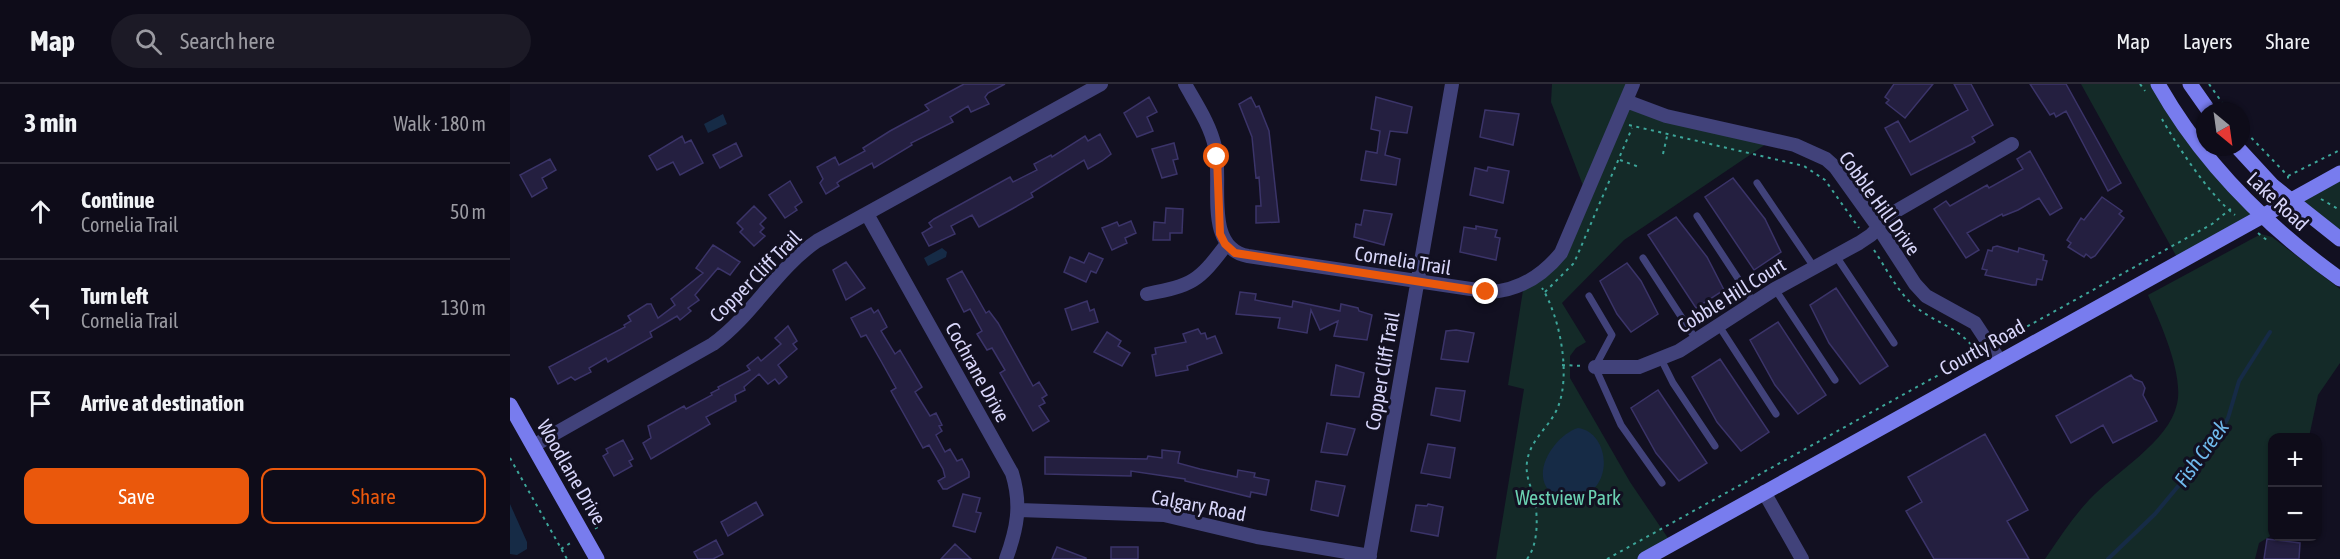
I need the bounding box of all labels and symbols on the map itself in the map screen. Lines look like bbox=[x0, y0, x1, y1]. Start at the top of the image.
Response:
north arrow bbox=[2196, 102, 2250, 156]
route start bbox=[1203, 143, 1229, 169]
street label: Cobble Hill Drive bbox=[1835, 147, 1925, 259]
street label: Lake Road bbox=[2243, 167, 2313, 235]
street label: Copper Cliff Trail bbox=[704, 225, 806, 327]
street label: Cornelia Trail bbox=[1353, 241, 1454, 279]
street label: Cobble Hill Court bbox=[1673, 252, 1790, 337]
route end bbox=[1472, 278, 1498, 304]
street label: Copper Cliff Trail bbox=[1360, 309, 1404, 432]
street label: Courtly Road bbox=[1935, 314, 2029, 380]
street label: Cochrane Drive bbox=[941, 318, 1015, 426]
water label: Fish Creek bbox=[2169, 414, 2234, 491]
street label: Woodlane Drive bbox=[533, 416, 611, 528]
street label: Calgary Road bbox=[1150, 485, 1248, 525]
park label: Westview Park bbox=[1515, 486, 1621, 509]

